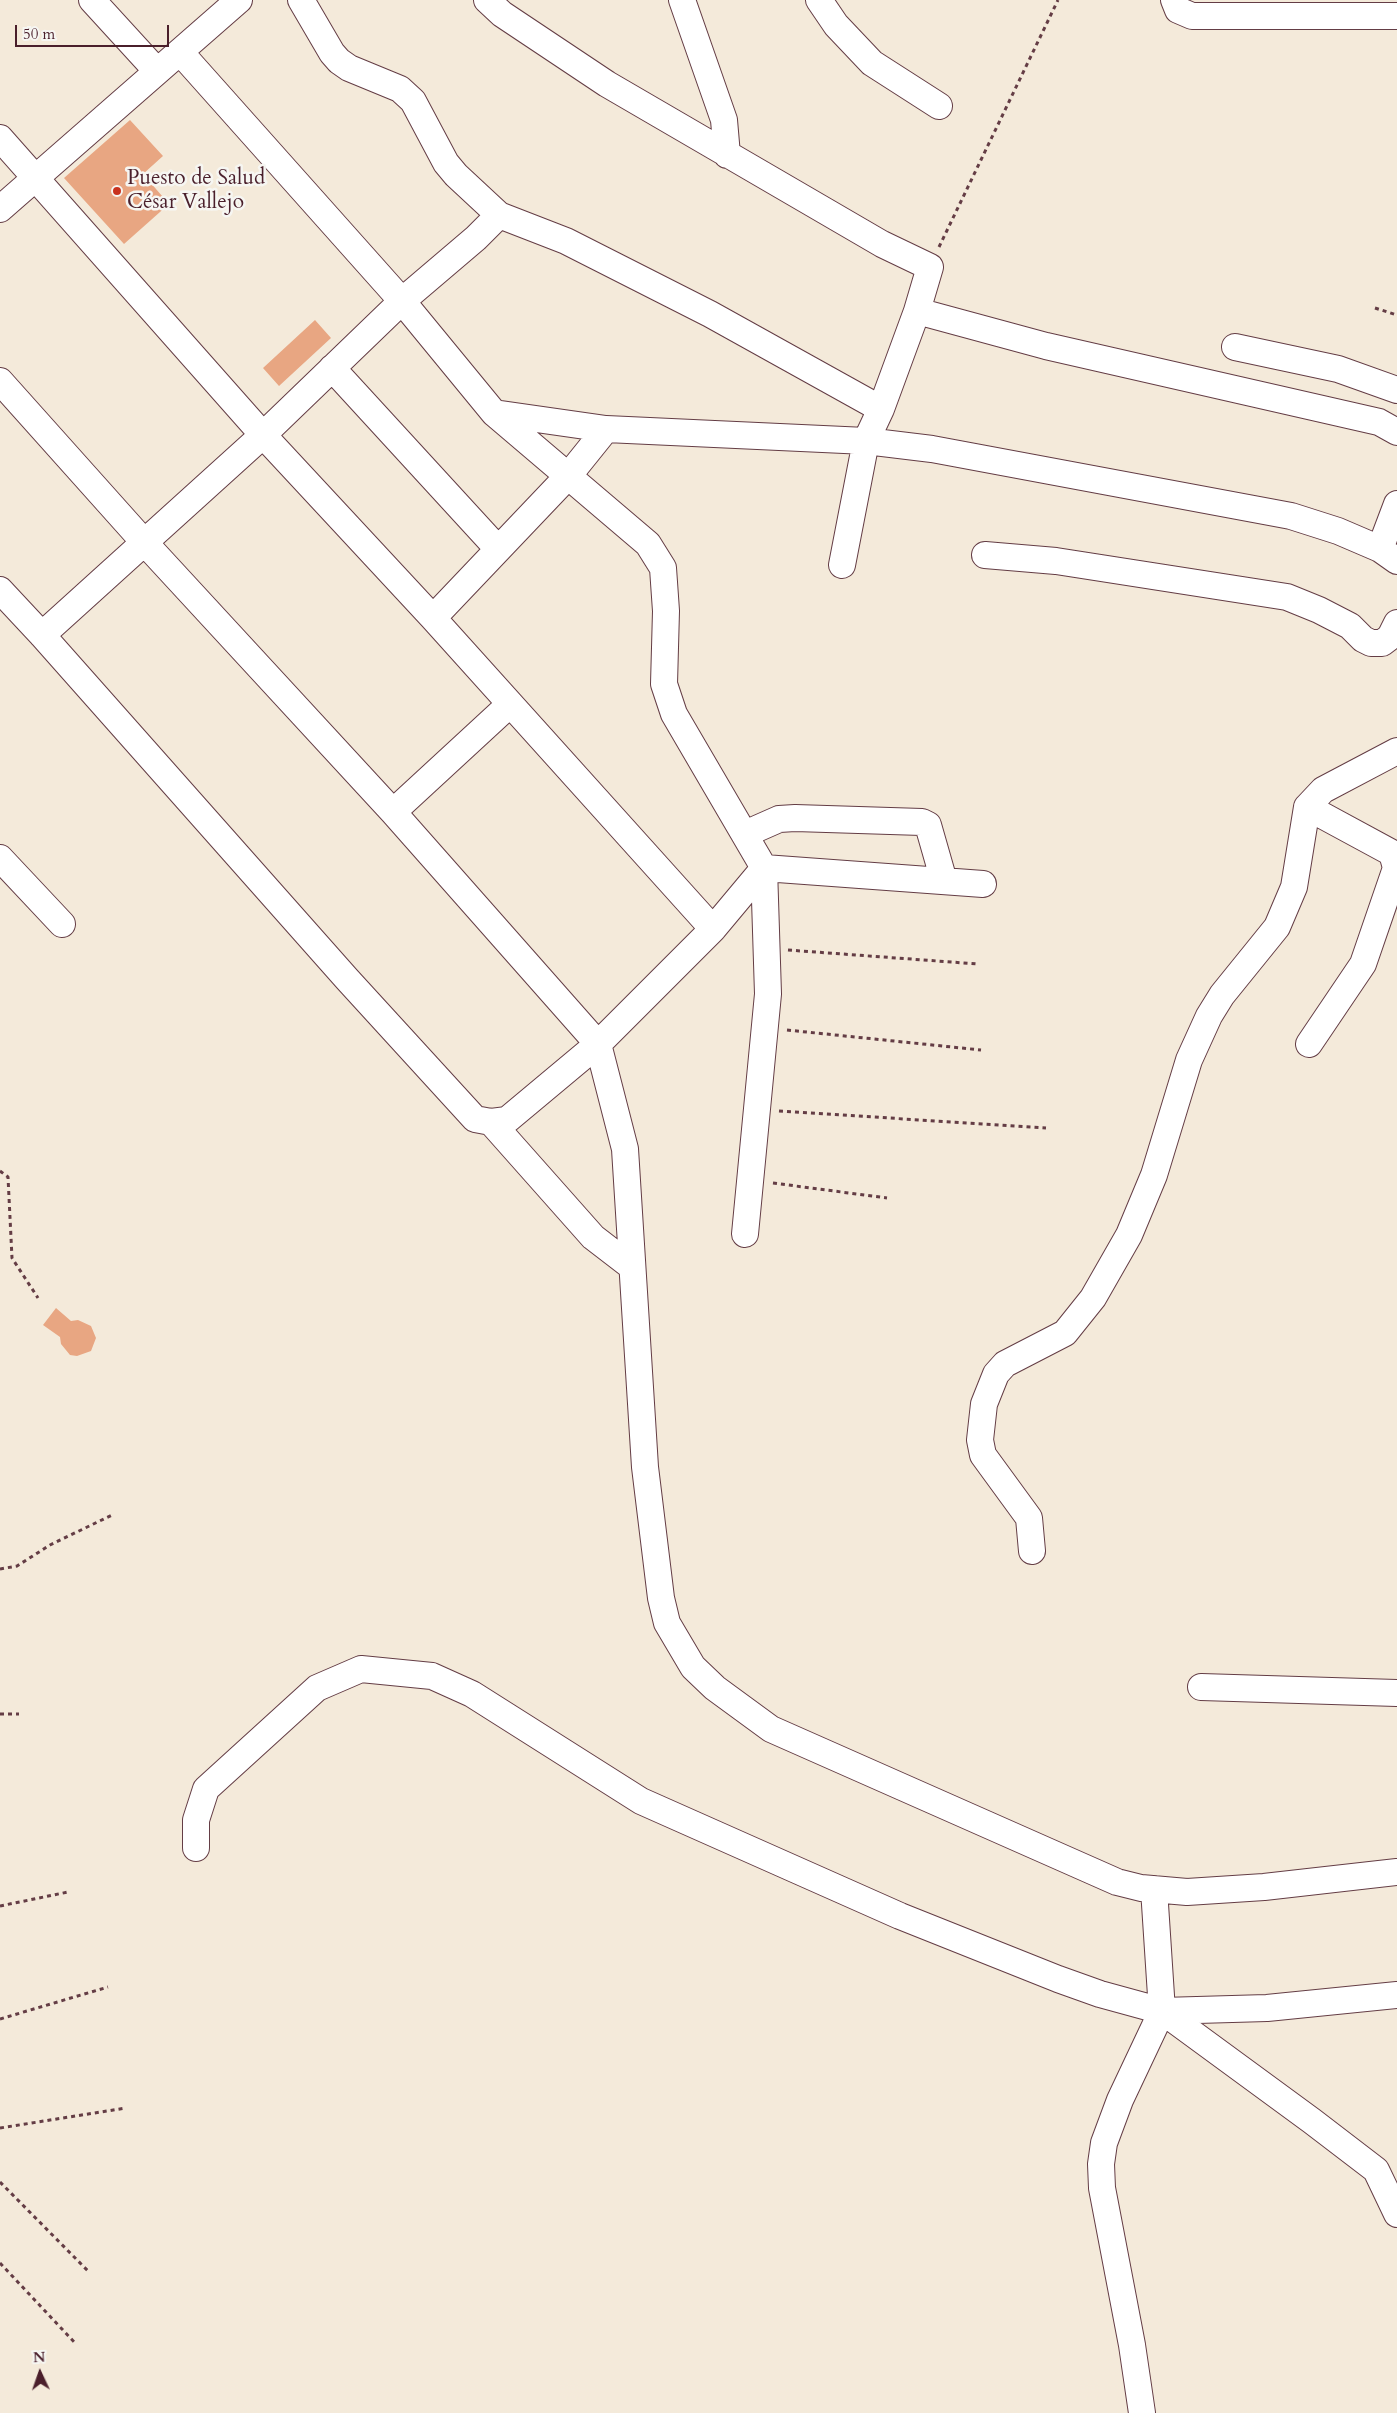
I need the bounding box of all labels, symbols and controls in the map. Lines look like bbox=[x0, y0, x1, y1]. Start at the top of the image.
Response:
scale bar bbox=[18, 15, 171, 47]
text: 50 m bbox=[23, 24, 55, 44]
place label: Puesto de Salud César Vallejo bbox=[127, 166, 265, 216]
marker: Puesto de Salud César Vallejo bbox=[111, 185, 123, 197]
north arrow bbox=[15, 2348, 65, 2398]
text: N bbox=[33, 2348, 46, 2367]

